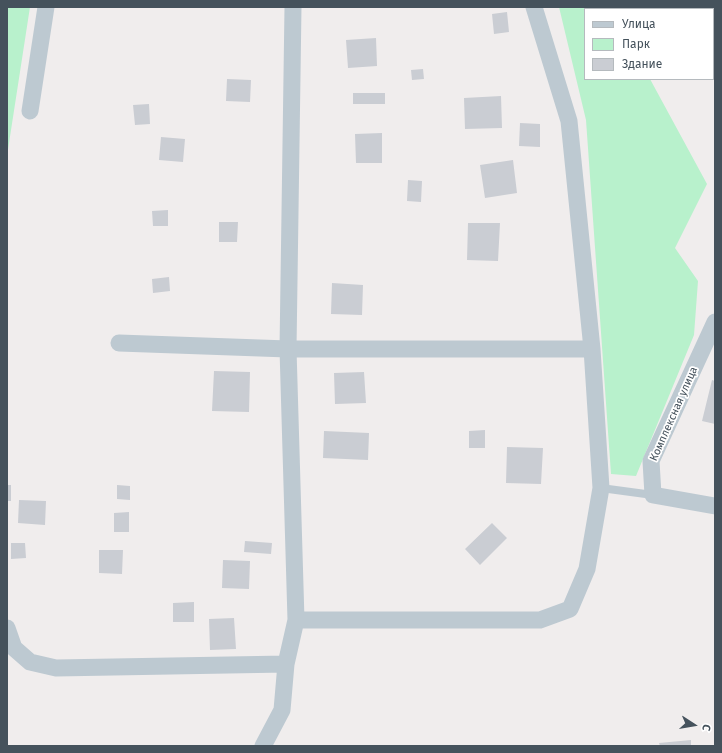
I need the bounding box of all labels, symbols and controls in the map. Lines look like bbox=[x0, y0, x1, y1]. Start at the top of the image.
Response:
legend bbox=[584, 8, 714, 80]
text: Улица bbox=[622, 17, 656, 31]
text: Парк bbox=[622, 37, 650, 51]
text: Здание bbox=[622, 57, 662, 71]
street label: Комплексная улица bbox=[647, 365, 701, 463]
north arrow bbox=[674, 705, 714, 745]
text: С bbox=[699, 723, 713, 732]

